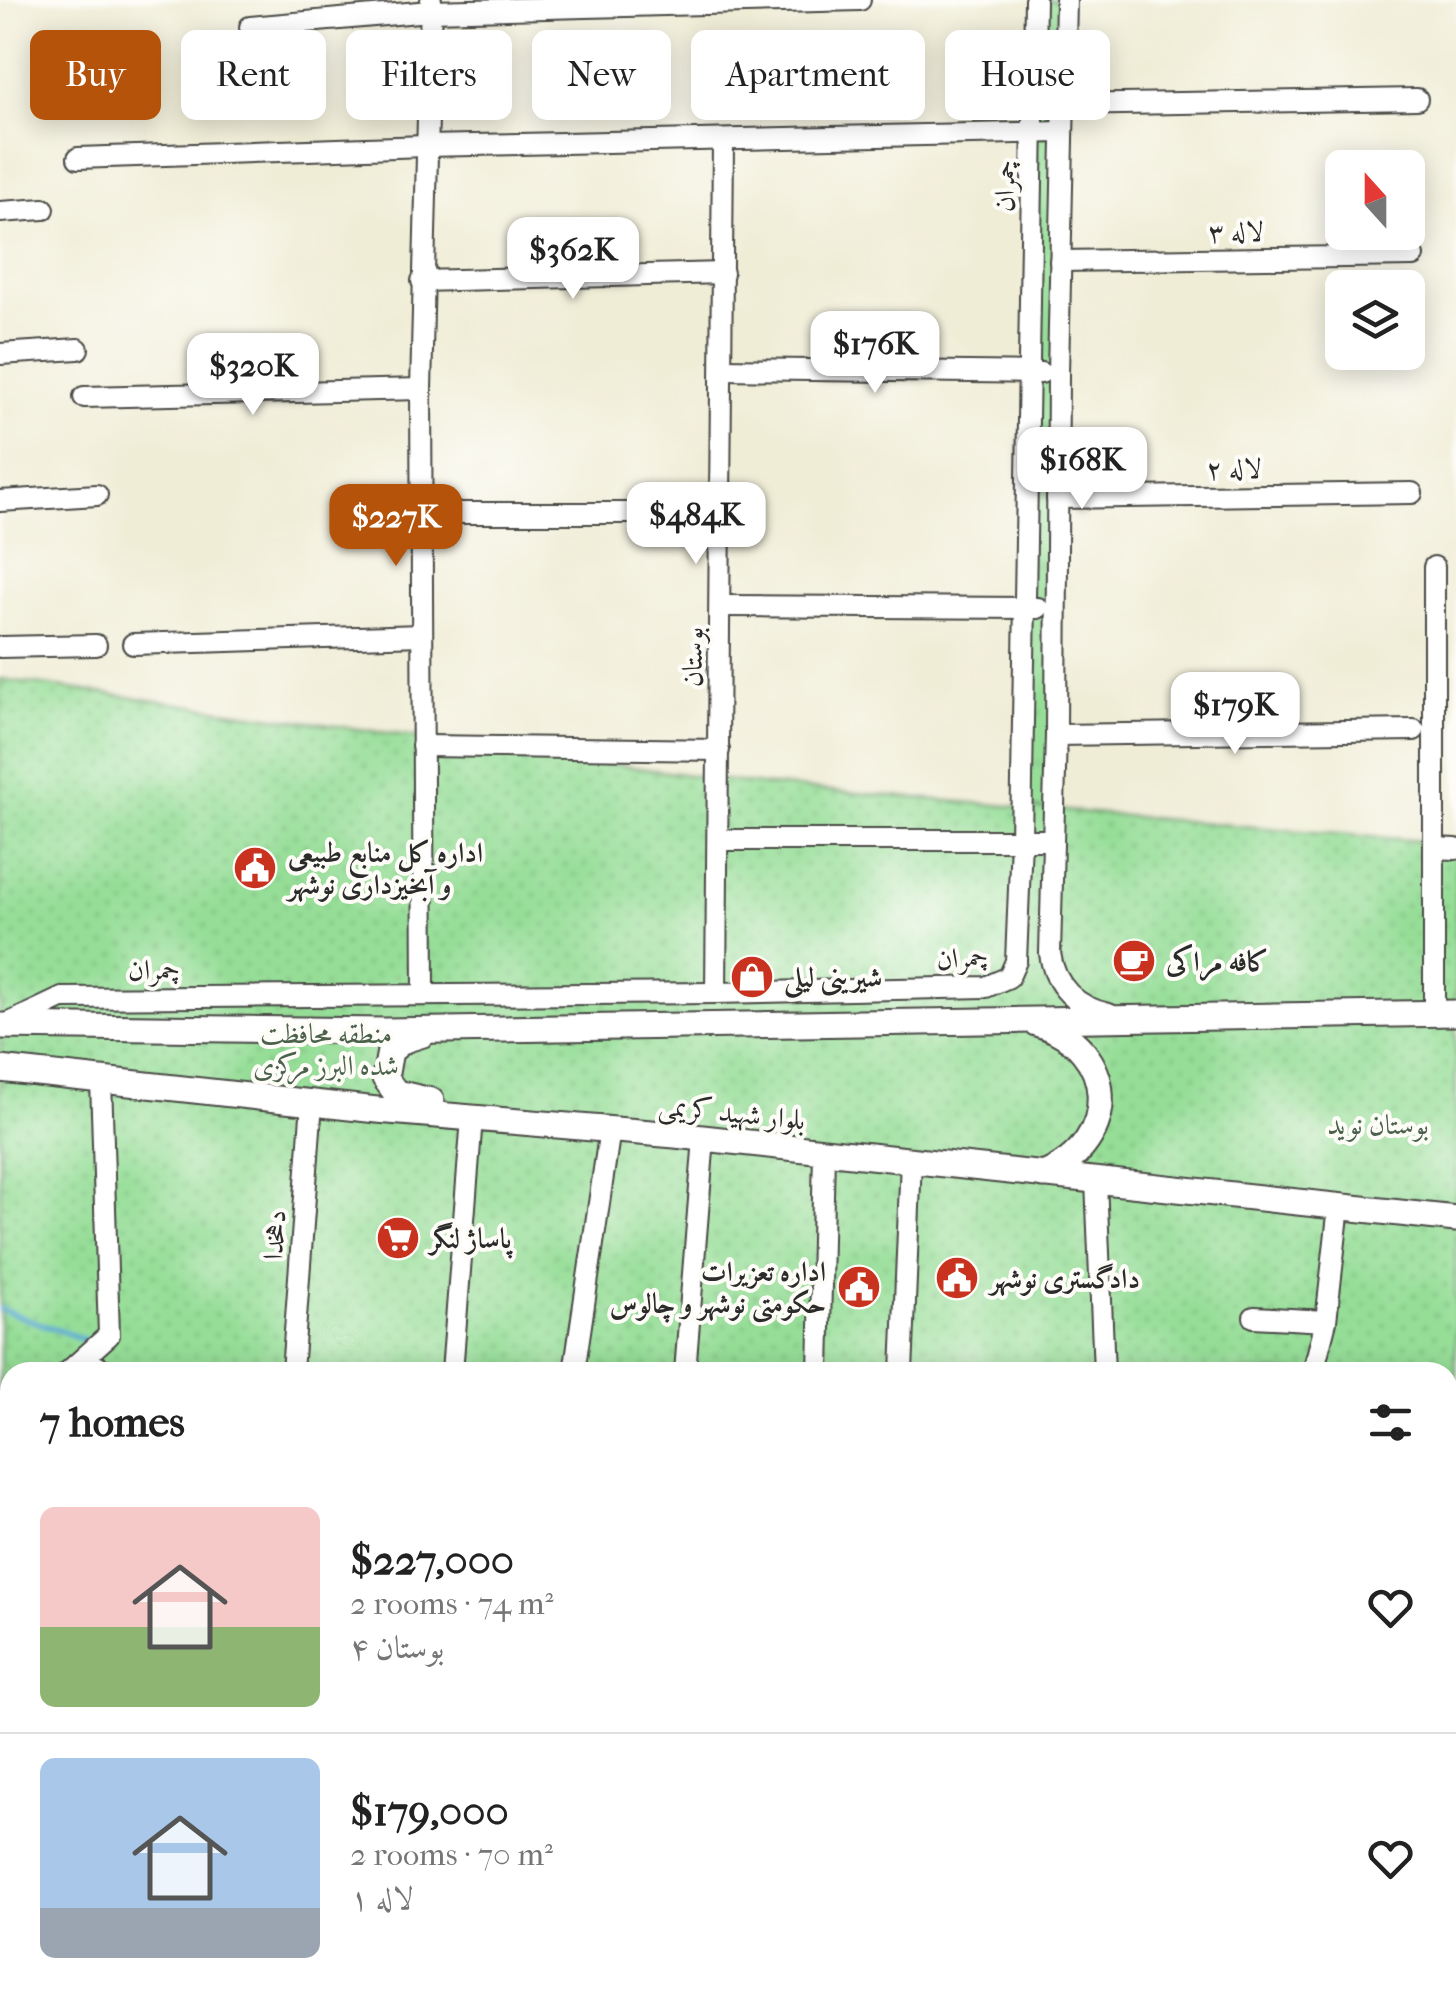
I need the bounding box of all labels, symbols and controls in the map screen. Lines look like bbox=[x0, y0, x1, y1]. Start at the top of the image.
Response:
chip: Buy bbox=[30, 30, 161, 120]
chip: Rent bbox=[181, 30, 326, 120]
chip: Filters bbox=[346, 30, 512, 120]
chip: New bbox=[532, 30, 671, 120]
chip: Apartment bbox=[691, 30, 925, 120]
chip: House bbox=[945, 30, 1110, 120]
north arrow bbox=[1325, 150, 1425, 250]
map controls bbox=[1325, 150, 1425, 370]
street label: چمران bbox=[988, 160, 1022, 212]
street label: لاله ۳ bbox=[1208, 215, 1264, 248]
pin: $362K bbox=[503, 217, 643, 302]
text: $362K bbox=[529, 231, 617, 268]
button: layers bbox=[1325, 270, 1425, 370]
pin: $176K bbox=[805, 311, 945, 396]
text: $176K bbox=[832, 325, 918, 362]
pin: $320K bbox=[183, 333, 323, 418]
text: $320K bbox=[209, 347, 297, 384]
pin: $168K bbox=[1012, 427, 1152, 512]
text: $168K bbox=[1039, 441, 1125, 478]
street label: لاله ۲ bbox=[1206, 452, 1262, 485]
pin: $484K bbox=[626, 482, 766, 567]
pin: $227K bbox=[326, 484, 466, 569]
text: $484K bbox=[649, 496, 743, 533]
text: $227K bbox=[351, 498, 441, 535]
street label: بوستان bbox=[675, 627, 711, 687]
pin: $179K bbox=[1165, 672, 1305, 757]
text: $179K bbox=[1193, 686, 1277, 723]
place label: اداره كل منابع طبيعی و آبخيزداری نوشهر bbox=[285, 836, 483, 903]
public building icon: اداره كل منابع طبيعی و آبخيزداری نوشهر bbox=[232, 845, 278, 891]
cafe icon: کافه مراکی bbox=[1111, 938, 1157, 984]
street label: چمران bbox=[935, 939, 990, 977]
place label: کافه مراکی bbox=[1165, 944, 1269, 982]
street label: چمران bbox=[128, 953, 180, 987]
shop icon: شیرینی لیلی bbox=[729, 954, 775, 1000]
place label: شیرینی لیلی bbox=[783, 961, 882, 999]
park label: منطقه محافظت شده البرز مرکزی bbox=[253, 1017, 399, 1085]
street label: بلوار شهید کریمی bbox=[656, 1088, 807, 1140]
park label: بوستان نوید bbox=[1327, 1108, 1429, 1142]
street label: دهخدا bbox=[256, 1209, 293, 1261]
supermarket icon: پاساژ لنگر bbox=[375, 1215, 421, 1261]
place label: پاساژ لنگر bbox=[427, 1222, 513, 1259]
place label: اداره تعزیرات حکومتی نوشهر و چالوس bbox=[610, 1255, 826, 1323]
public building icon: دادگستری نوشهر bbox=[934, 1255, 980, 1301]
place label: دادگستری نوشهر bbox=[987, 1262, 1140, 1297]
public building icon: اداره تعزیرات حکومتی نوشهر و چالوس bbox=[836, 1264, 882, 1310]
icon: filters bbox=[1363, 1395, 1418, 1450]
text: 7 homes bbox=[40, 1398, 185, 1447]
text: $227,000 bbox=[350, 1536, 514, 1585]
icon: home bbox=[120, 1547, 240, 1667]
icon: heart bbox=[1363, 1580, 1418, 1635]
text: 2 rooms · 74 m² bbox=[350, 1585, 554, 1622]
text: بوستان ۴ bbox=[350, 1629, 444, 1666]
text: $179,000 bbox=[350, 1787, 509, 1836]
icon: home bbox=[120, 1798, 240, 1918]
icon: heart bbox=[1363, 1831, 1418, 1886]
text: 2 rooms · 70 m² bbox=[350, 1836, 553, 1873]
text: لاله ۱ bbox=[350, 1880, 414, 1917]

